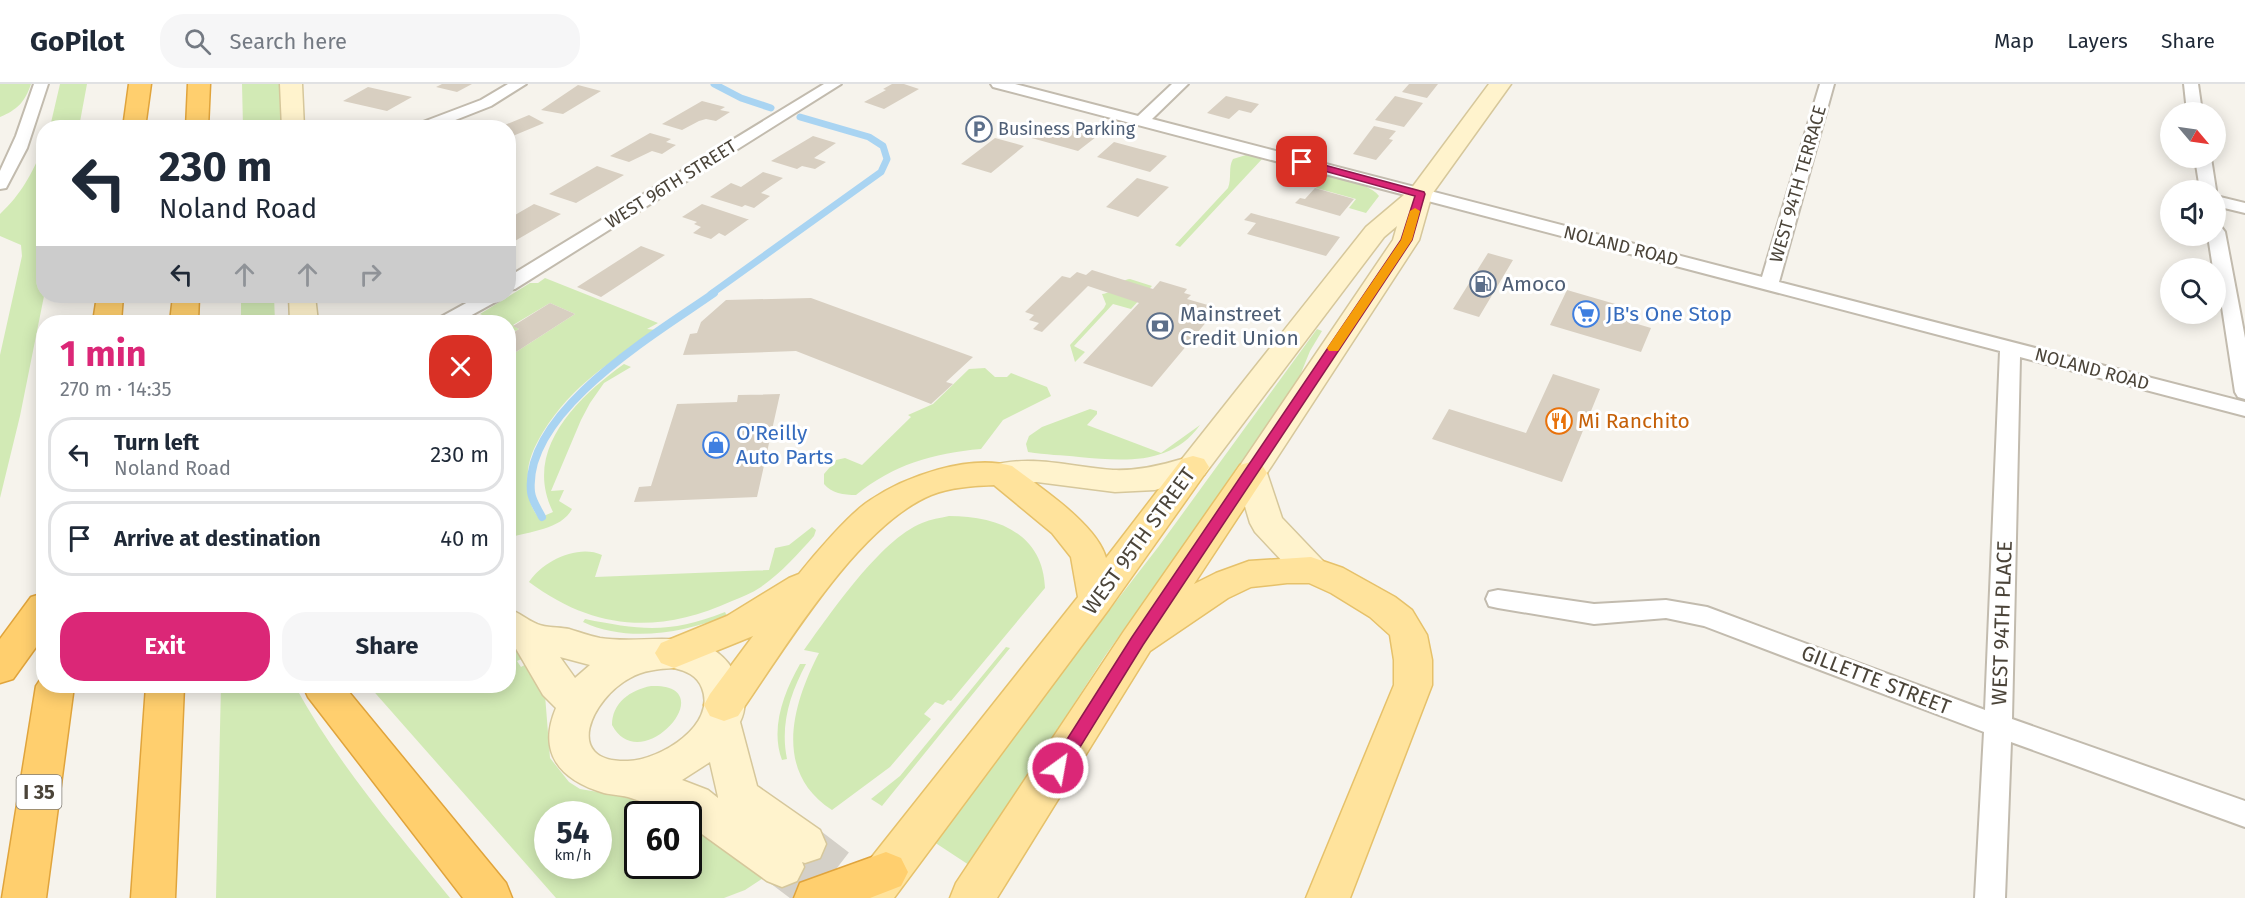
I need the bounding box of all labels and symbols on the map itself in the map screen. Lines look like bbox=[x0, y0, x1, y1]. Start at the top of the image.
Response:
north arrow bbox=[2160, 102, 2226, 168]
street label: WEST 94TH TERRACE bbox=[1765, 103, 1831, 265]
parking icon: Business Parking bbox=[964, 114, 994, 144]
place label: Business Parking bbox=[998, 118, 1136, 140]
street label: WEST 96TH STREET bbox=[601, 134, 741, 233]
pin bbox=[1276, 136, 1327, 187]
street label: NOLAND ROAD bbox=[1561, 221, 1681, 271]
fuel station icon: Amoco bbox=[1468, 269, 1498, 299]
place label: Amoco bbox=[1502, 271, 1566, 297]
supermarket icon: JB's One Stop bbox=[1571, 299, 1601, 329]
place label: Mainstreet Credit Union bbox=[1180, 301, 1299, 351]
place label: JB's One Stop bbox=[1606, 301, 1732, 327]
bank icon: Mainstreet Credit Union bbox=[1145, 311, 1175, 341]
street label: NOLAND ROAD bbox=[2032, 343, 2152, 395]
restaurant icon: Mi Ranchito bbox=[1544, 406, 1574, 436]
place label: Mi Ranchito bbox=[1578, 408, 1690, 434]
place label: O'Reilly Auto Parts bbox=[736, 420, 834, 470]
shop icon: O'Reilly Auto Parts bbox=[701, 430, 731, 460]
street label: WEST 95TH STREET bbox=[1077, 462, 1201, 619]
street label: WEST 94TH PLACE bbox=[1986, 540, 2018, 706]
street label: GILLETTE STREET bbox=[1798, 640, 1955, 720]
position arrow bbox=[1026, 736, 1090, 800]
road number: I 35 bbox=[16, 775, 62, 809]
speed limit sign: 60 bbox=[624, 801, 702, 879]

